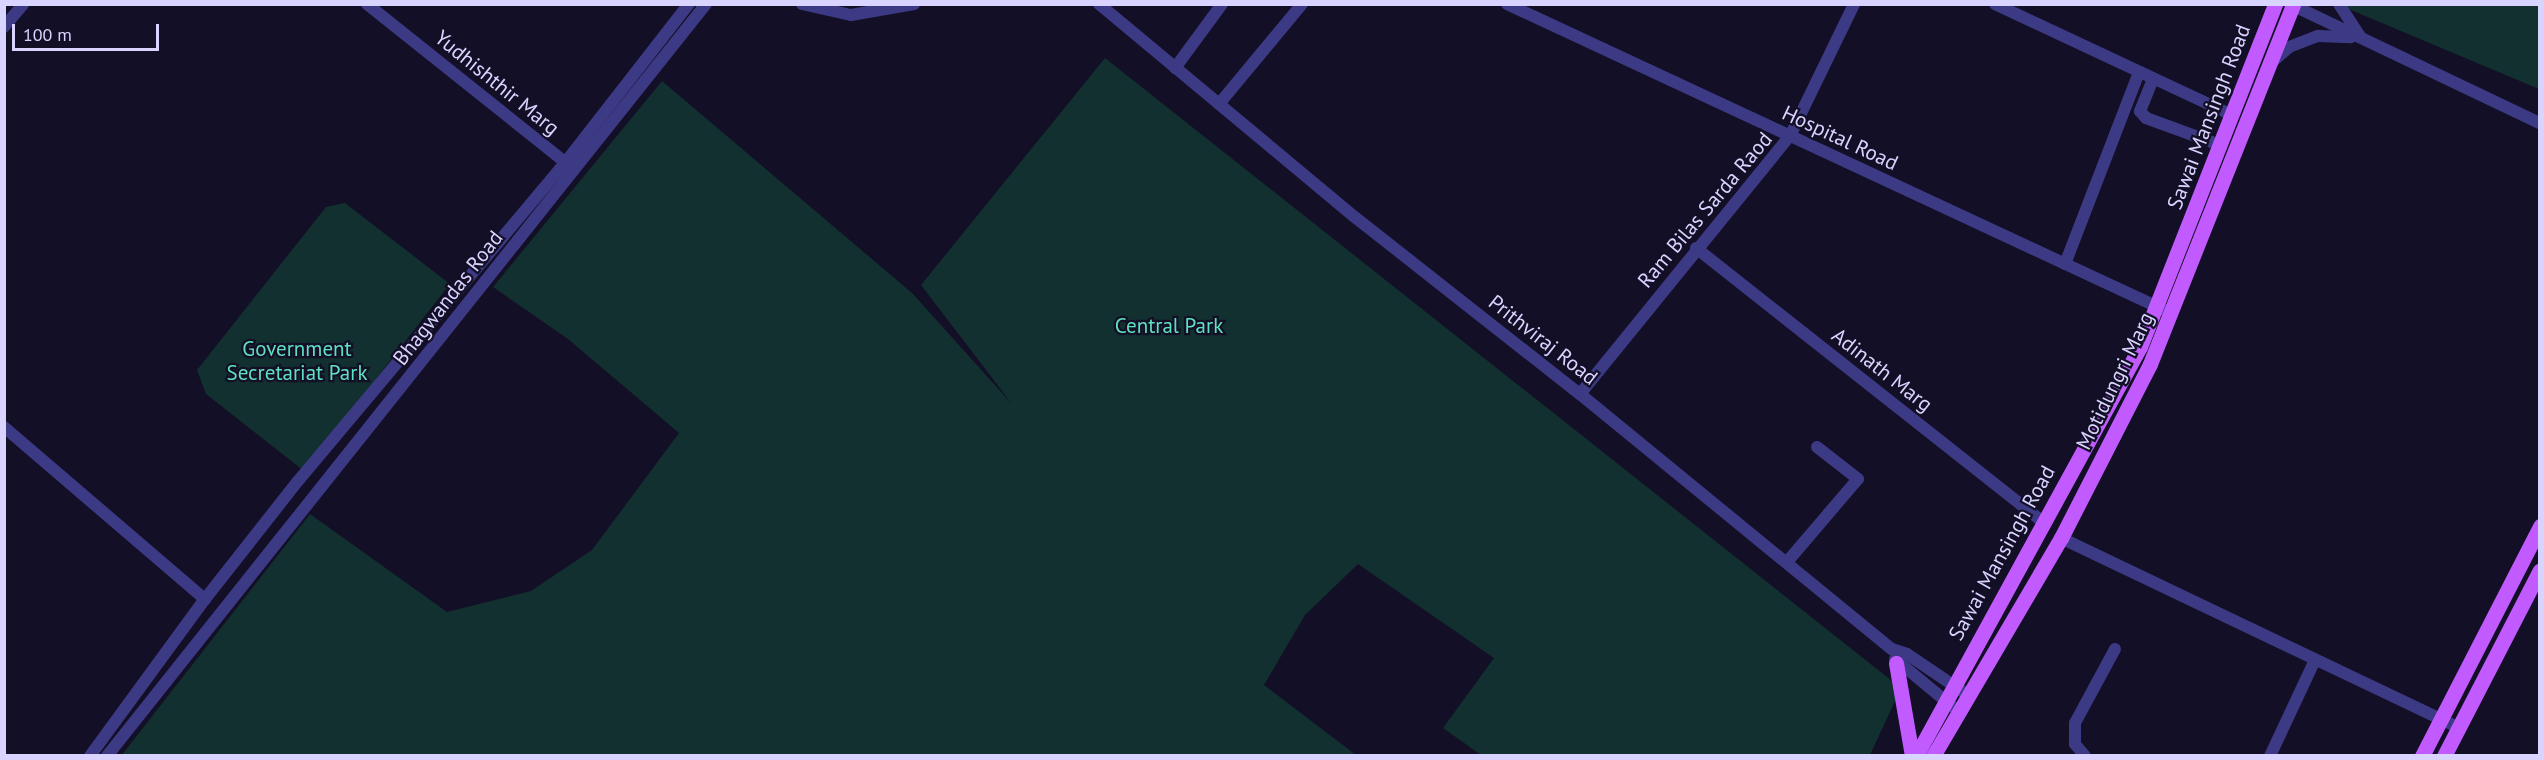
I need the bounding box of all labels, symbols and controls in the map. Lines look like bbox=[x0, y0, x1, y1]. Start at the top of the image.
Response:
scale bar bbox=[15, 12, 162, 50]
street label: Sawai Mansingh Road bbox=[2162, 21, 2256, 213]
text: 100 m bbox=[23, 23, 72, 46]
street label: Yudhishthir Marg bbox=[430, 25, 564, 141]
street label: Hospital Road bbox=[1778, 100, 1902, 176]
street label: Ram Bilas Sarda Raod bbox=[1633, 127, 1777, 293]
street label: Bhagwandas Road bbox=[388, 226, 508, 370]
street label: Prithviraj Road bbox=[1483, 290, 1603, 390]
street label: Motidungri Marg bbox=[2071, 308, 2159, 454]
park label: Central Park bbox=[1115, 313, 1223, 339]
street label: Adinath Marg bbox=[1827, 323, 1937, 417]
park label: Government Secretariat Park bbox=[227, 336, 367, 386]
street label: Sawai Mansingh Road bbox=[1943, 461, 2061, 645]

